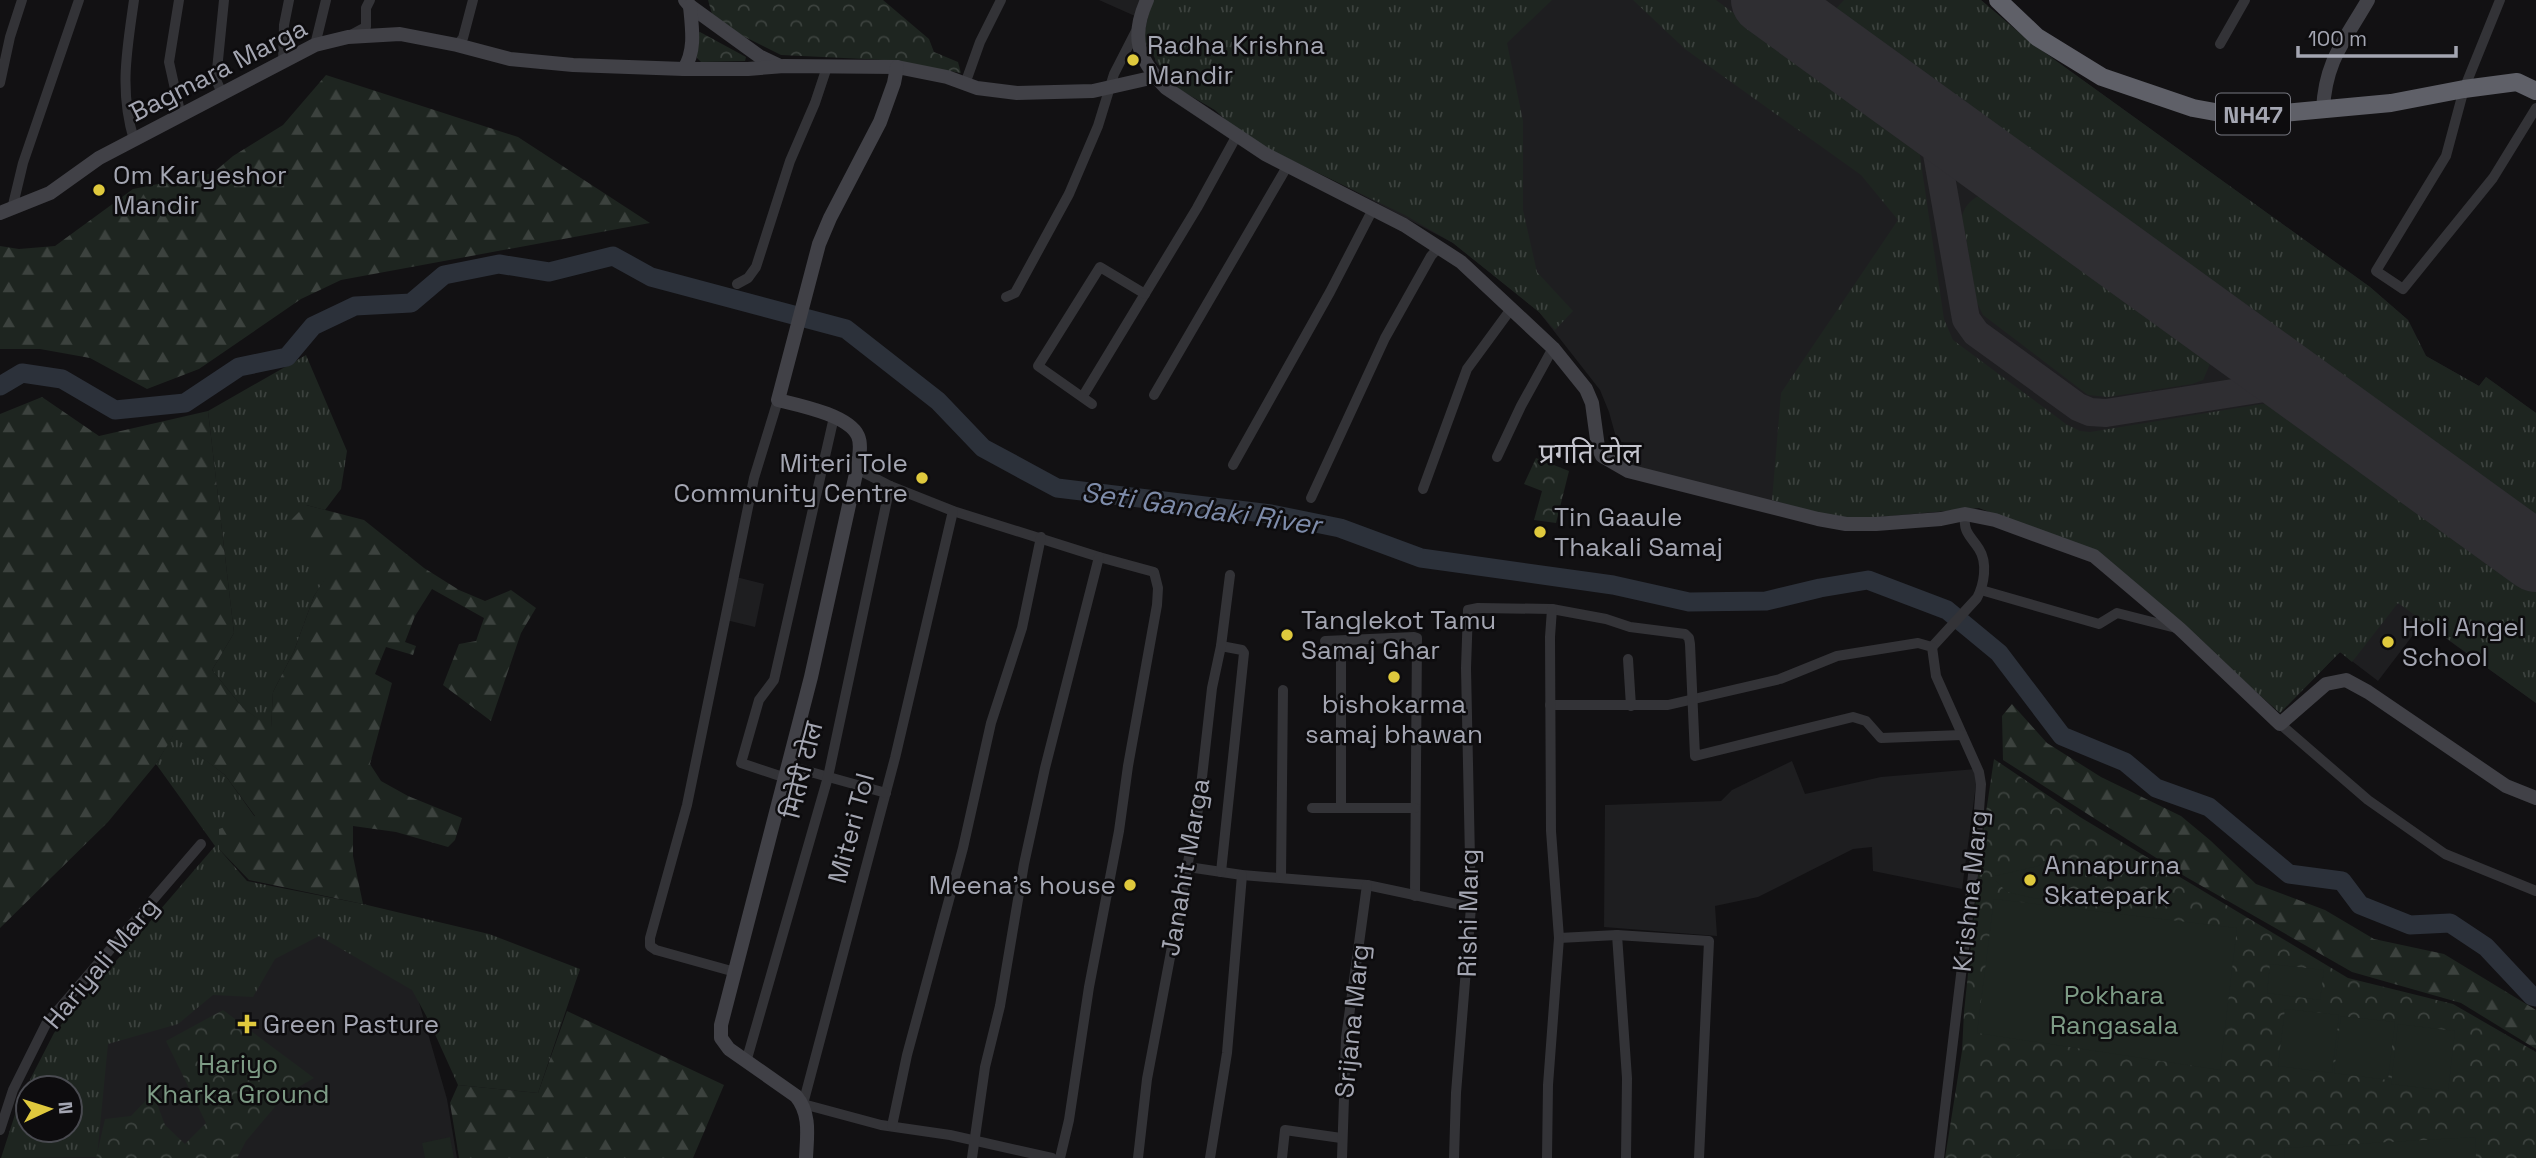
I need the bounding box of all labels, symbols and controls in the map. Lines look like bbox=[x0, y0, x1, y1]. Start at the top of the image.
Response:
street label: Bagmara Marga bbox=[123, 11, 313, 129]
scale bar bbox=[2298, 14, 2456, 58]
text: 100 m bbox=[2308, 25, 2367, 52]
place label: Radha Krishna Mandir bbox=[1147, 28, 1325, 92]
marker: Radha Krishna Mandir bbox=[1125, 52, 1141, 68]
road number: NH47 bbox=[2216, 93, 2290, 134]
place label: Om Karyeshor Mandir bbox=[113, 158, 287, 222]
marker: Om Karyeshor Mandir bbox=[91, 182, 107, 198]
district label: प्रगति टोल bbox=[1539, 435, 1642, 471]
place label: Miteri Tole Community Centre bbox=[674, 446, 908, 510]
marker: Miteri Tole Community Centre bbox=[914, 470, 930, 486]
water label: Seti Gandaki River bbox=[1079, 473, 1326, 543]
place label: Tin Gaaule Thakali Samaj bbox=[1554, 500, 1723, 564]
marker: Tin Gaaule Thakali Samaj bbox=[1532, 524, 1548, 540]
place label: Tanglekot Tamu Samaj Ghar bbox=[1301, 603, 1496, 667]
place label: Holi Angel School bbox=[2402, 610, 2525, 674]
marker: Tanglekot Tamu Samaj Ghar bbox=[1279, 627, 1295, 643]
marker: Holi Angel School bbox=[2380, 634, 2396, 650]
marker: bishokarma samaj bhawan bbox=[1386, 669, 1402, 685]
place label: bishokarma samaj bhawan bbox=[1305, 687, 1483, 751]
street label: मितेरी टोल bbox=[774, 718, 831, 822]
street label: Miteri Tol bbox=[820, 769, 882, 887]
street label: Janahit Marga bbox=[1153, 775, 1217, 959]
street label: Krishna Marg bbox=[1945, 808, 1995, 974]
street label: Rishi Marg bbox=[1450, 848, 1486, 978]
place label: Annapurna Skatepark bbox=[2044, 848, 2181, 912]
place label: Meena's house bbox=[929, 868, 1116, 902]
marker: Annapurna Skatepark bbox=[2022, 872, 2038, 888]
marker: Meena's house bbox=[1122, 877, 1138, 893]
street label: Hariyali Marg bbox=[36, 890, 166, 1036]
street label: Srijana Marg bbox=[1327, 942, 1377, 1100]
park label: Pokhara Rangasala bbox=[2050, 978, 2178, 1042]
place label: Green Pasture bbox=[263, 1007, 439, 1041]
marker: Green Pasture bbox=[237, 1014, 257, 1034]
park label: Hariyo Kharka Ground bbox=[146, 1047, 330, 1111]
north arrow bbox=[14, 1074, 84, 1144]
text: N bbox=[53, 1101, 78, 1115]

